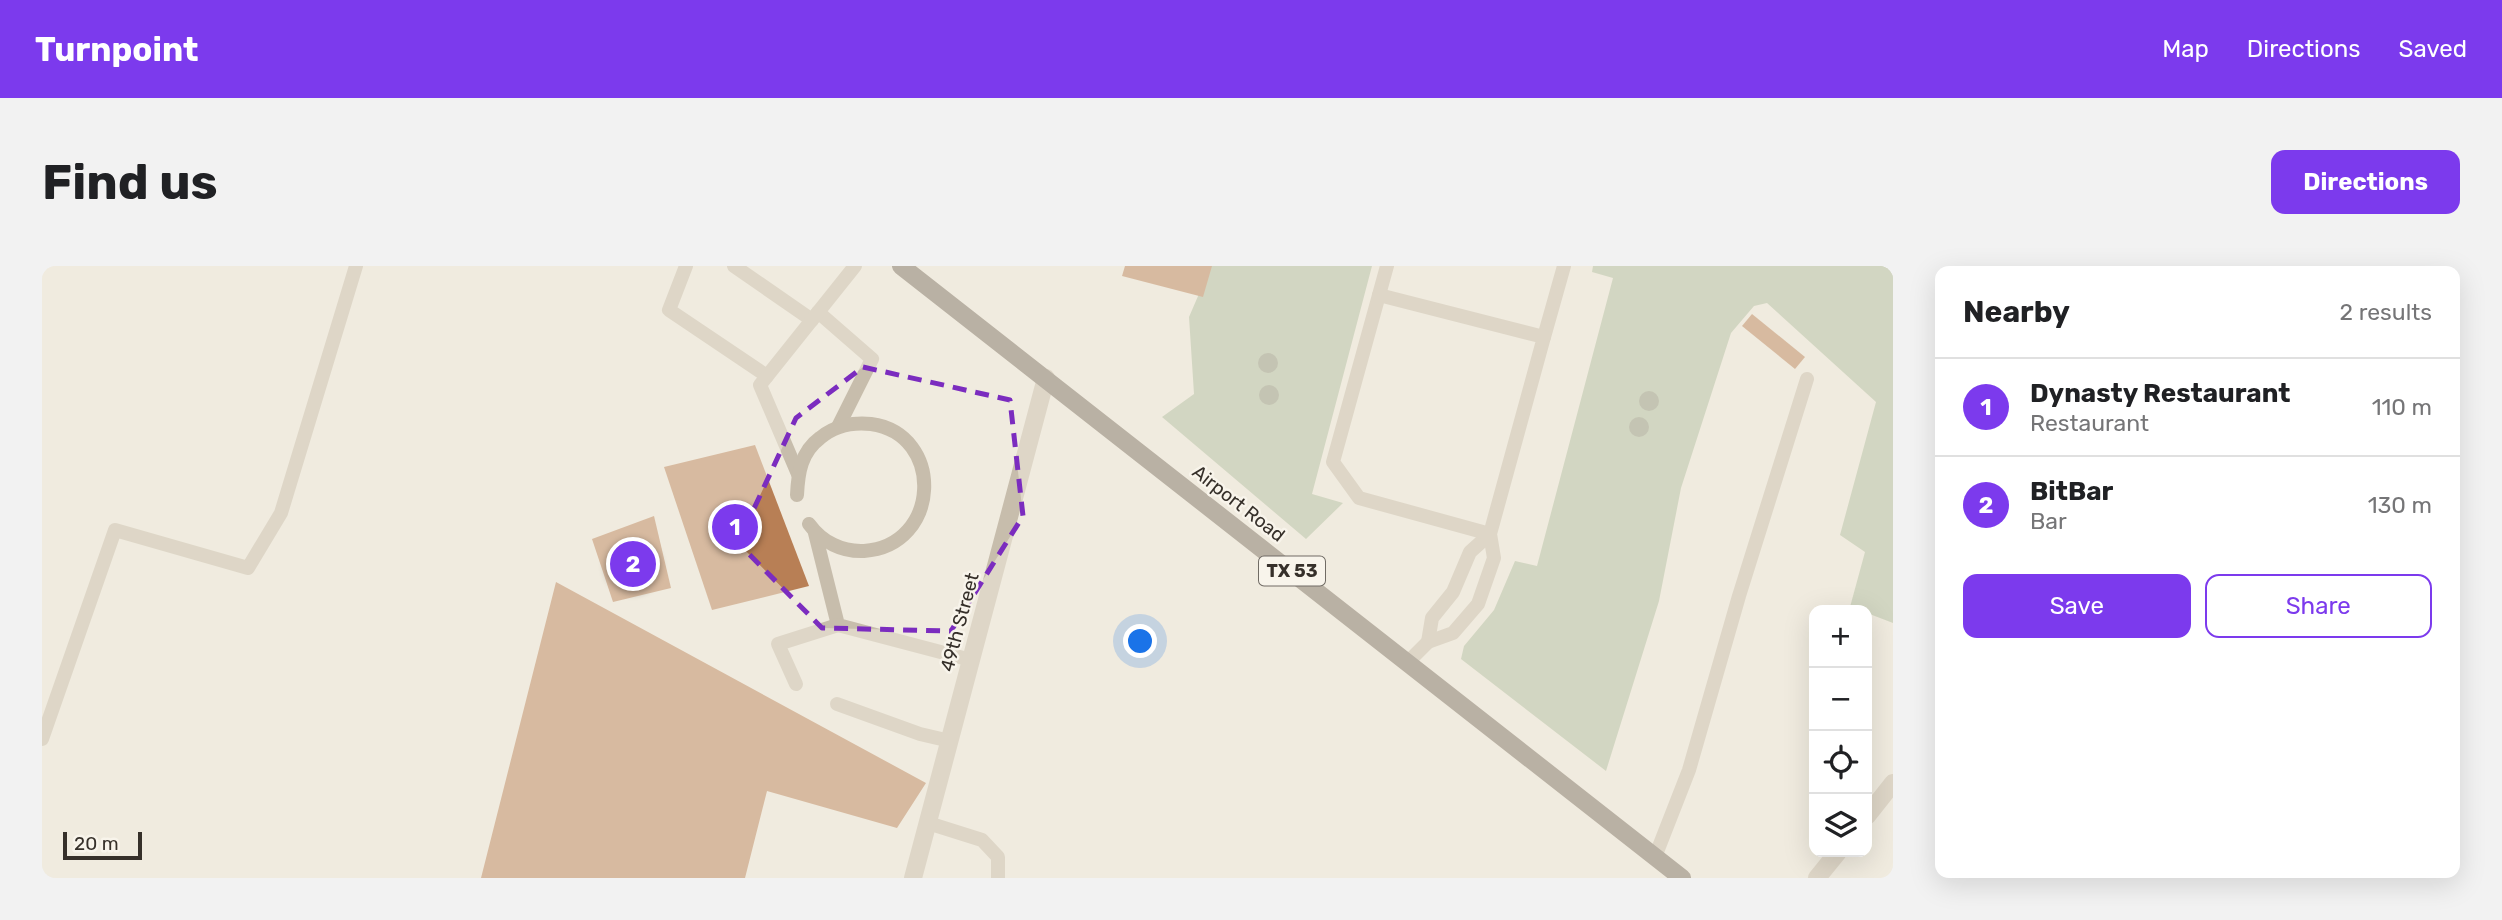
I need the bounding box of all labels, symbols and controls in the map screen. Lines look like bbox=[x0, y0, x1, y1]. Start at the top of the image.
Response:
text: Turnpoint bbox=[35, 30, 198, 69]
text: Map bbox=[2162, 35, 2209, 63]
text: Directions bbox=[2247, 35, 2360, 63]
text: Saved bbox=[2398, 35, 2467, 63]
button: Directions bbox=[2271, 150, 2460, 214]
text: Find us bbox=[42, 153, 218, 211]
text: Nearby bbox=[1963, 294, 2070, 330]
text: 2 results bbox=[2340, 298, 2432, 326]
text: Dynasty Restaurant bbox=[2030, 378, 2290, 409]
text: 1 bbox=[1980, 393, 1992, 421]
text: 110 m bbox=[2372, 393, 2432, 421]
text: Restaurant bbox=[2030, 409, 2149, 437]
street label: Airport Road bbox=[1188, 460, 1290, 547]
text: BitBar bbox=[2030, 476, 2113, 507]
text: 2 bbox=[1979, 491, 1993, 519]
text: 130 m bbox=[2368, 491, 2432, 519]
pin: 1 bbox=[712, 501, 758, 553]
text: Bar bbox=[2030, 507, 2067, 535]
pin: 2 bbox=[610, 538, 656, 590]
road number: TX 53 bbox=[1259, 556, 1325, 586]
street label: 49th Street bbox=[935, 570, 984, 674]
button: Save bbox=[1963, 574, 2191, 638]
button: Share bbox=[2205, 574, 2432, 638]
map controls bbox=[1809, 605, 1872, 857]
button: + bbox=[1809, 605, 1872, 668]
your location bbox=[1123, 624, 1157, 658]
button: − bbox=[1809, 668, 1872, 731]
button: locate bbox=[1809, 731, 1872, 794]
button: layers bbox=[1809, 794, 1872, 857]
scale bar bbox=[63, 829, 142, 861]
text: 20 m bbox=[74, 832, 119, 855]

